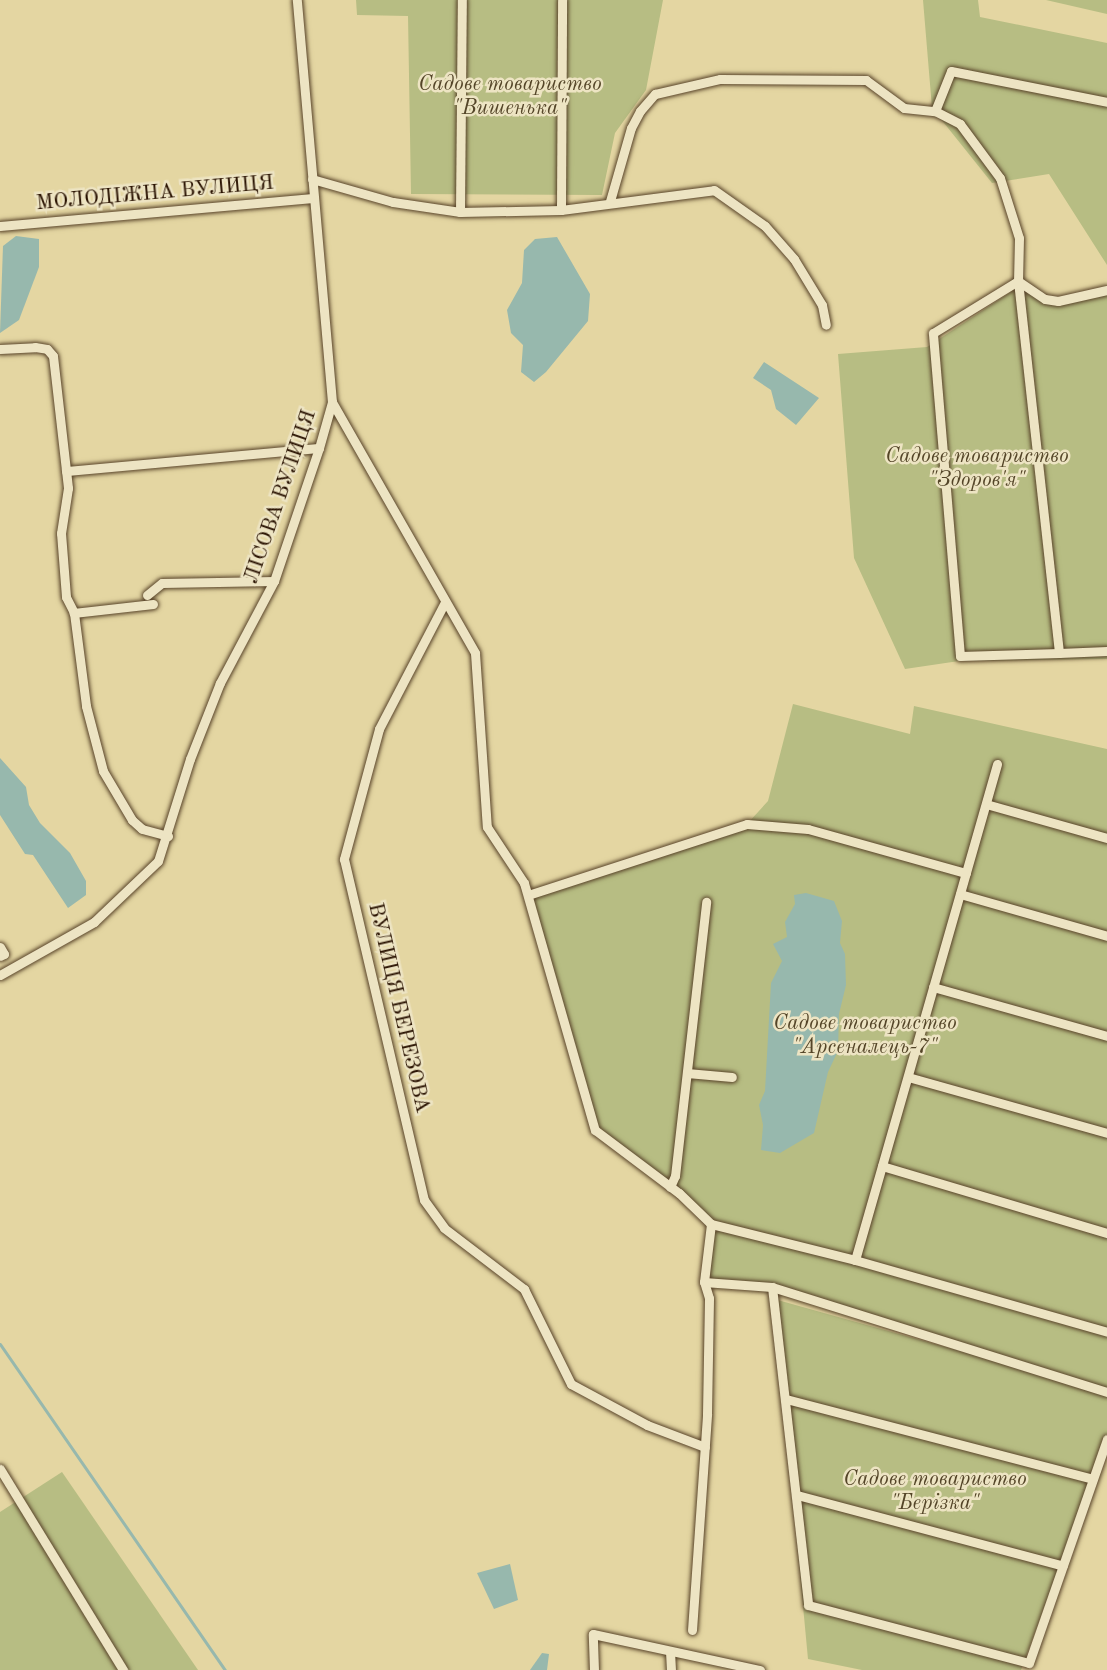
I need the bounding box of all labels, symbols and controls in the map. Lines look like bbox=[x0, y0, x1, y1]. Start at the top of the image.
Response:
park label: Садове товариство "Вишенька" bbox=[418, 72, 602, 122]
street label: МОЛОДІЖНА ВУЛИЦЯ bbox=[35, 171, 275, 217]
street label: ЛІСОВА ВУЛИЦЯ bbox=[239, 407, 323, 587]
park label: Садове товариство "Здоров'я" bbox=[885, 444, 1069, 494]
street label: ВУЛИЦЯ БЕРЕЗОВА bbox=[362, 901, 434, 1115]
park label: Садове товариство "Арсеналець-7" bbox=[773, 1011, 957, 1061]
park label: Садове товариство "Берізка" bbox=[843, 1467, 1027, 1517]

